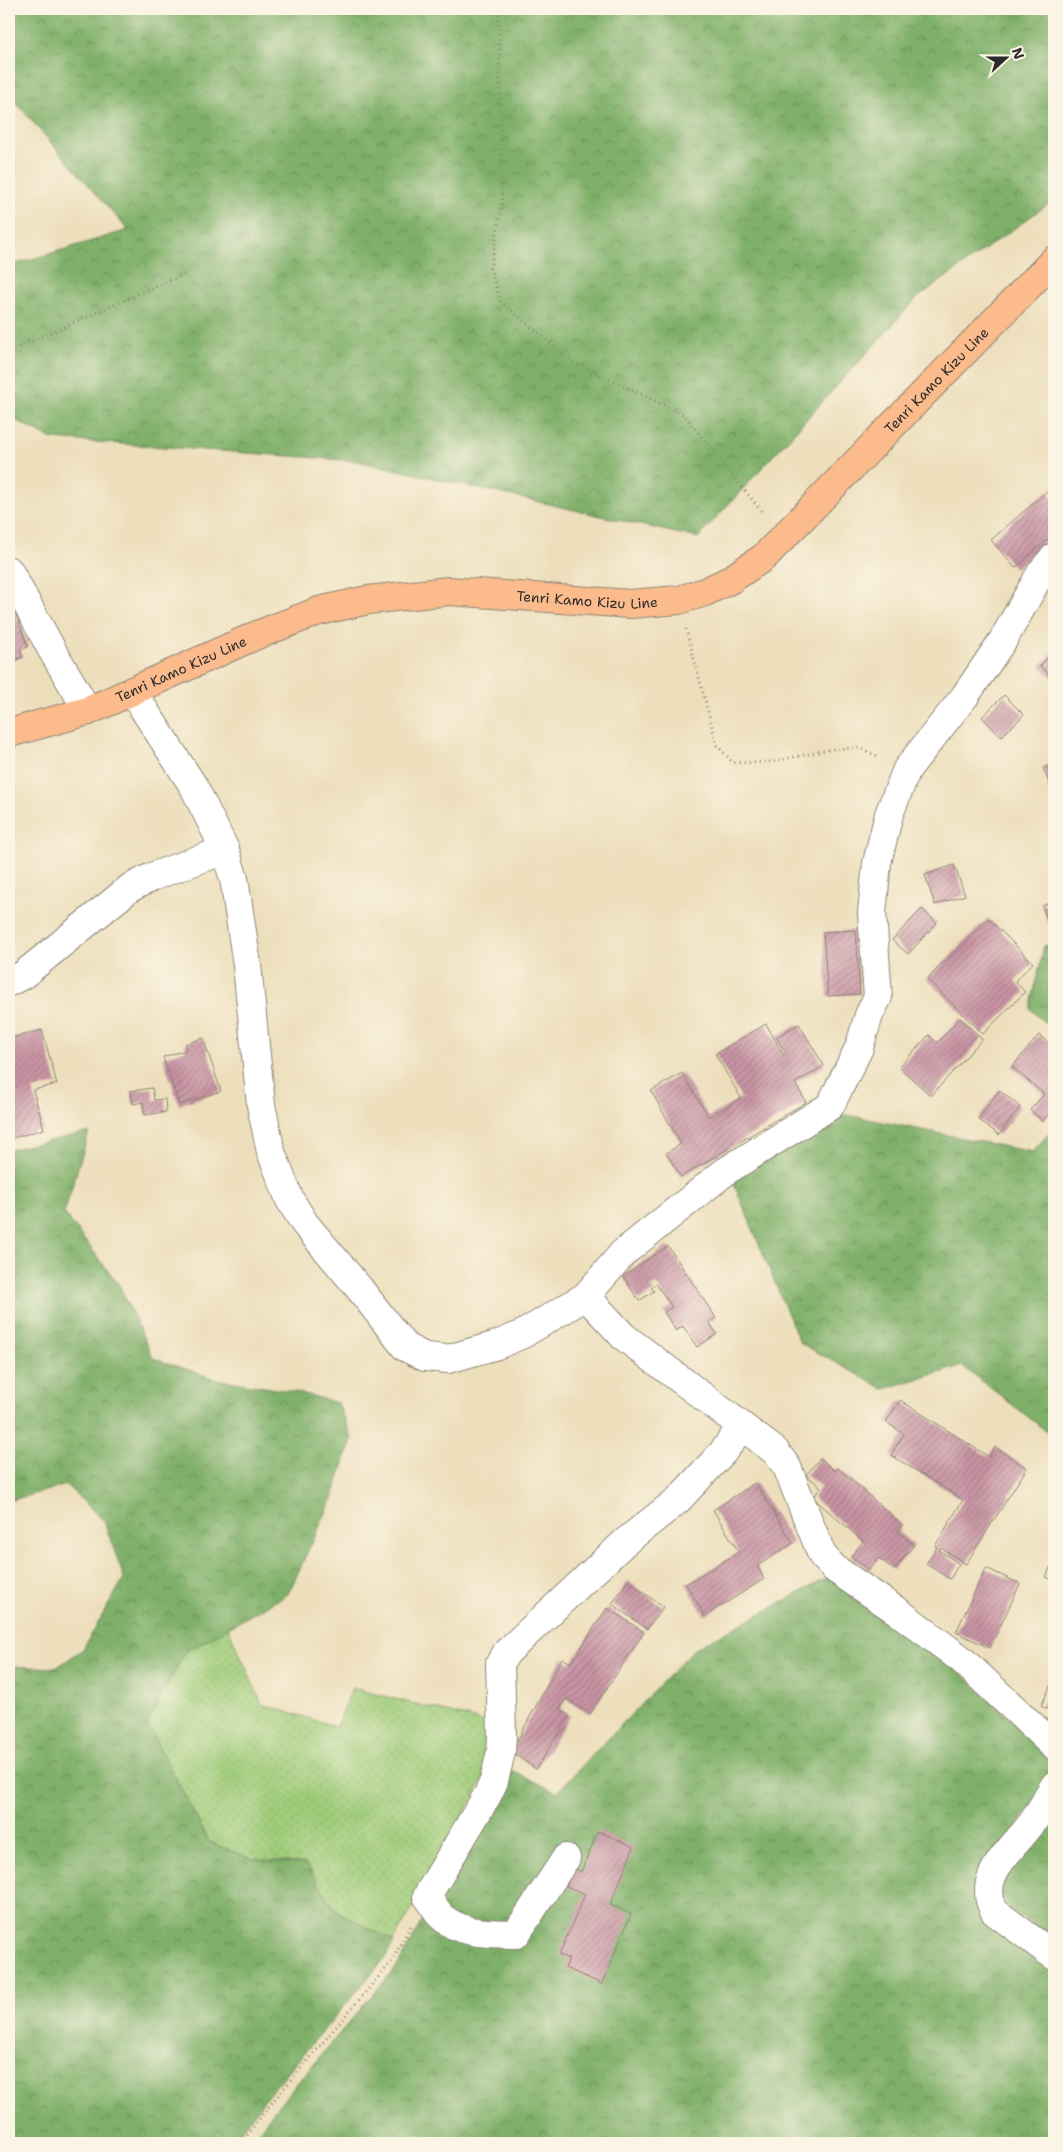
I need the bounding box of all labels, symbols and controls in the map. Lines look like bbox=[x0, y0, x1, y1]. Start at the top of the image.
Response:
north arrow bbox=[980, 32, 1030, 82]
text: N bbox=[1008, 45, 1029, 62]
street label: Tenri Kamo Kizu Line bbox=[881, 323, 992, 437]
street label: Tenri Kamo Kizu Line bbox=[516, 587, 659, 613]
street label: Tenri Kamo Kizu Line bbox=[113, 632, 249, 706]

